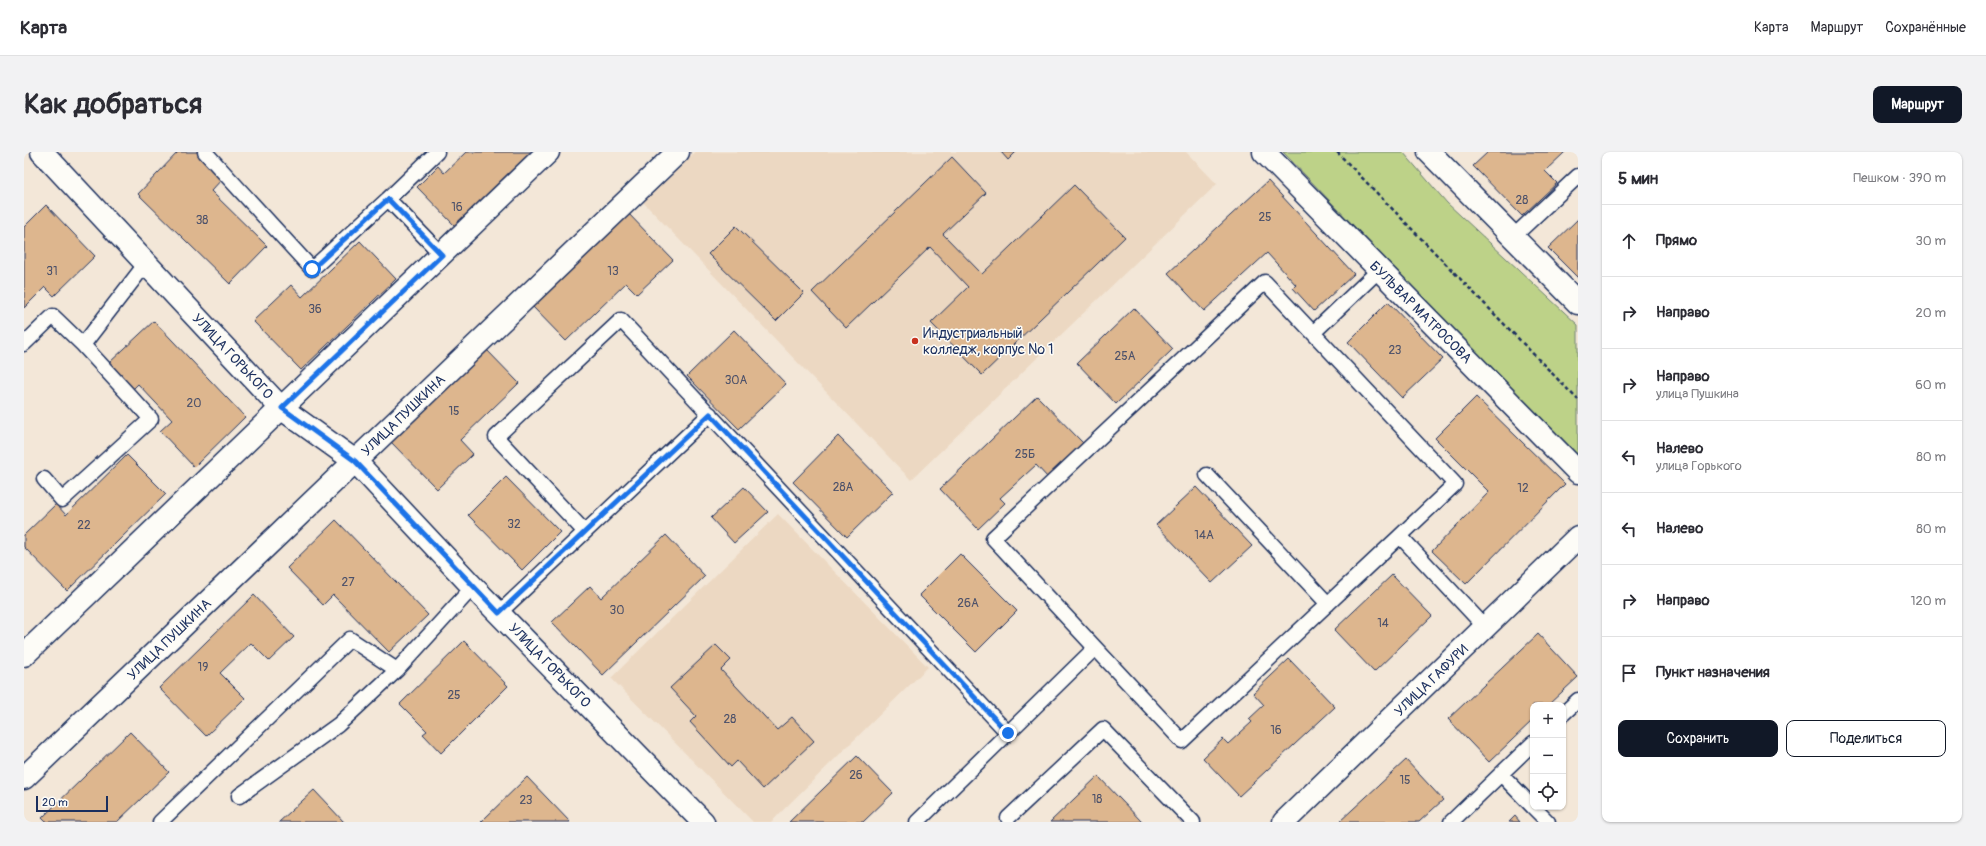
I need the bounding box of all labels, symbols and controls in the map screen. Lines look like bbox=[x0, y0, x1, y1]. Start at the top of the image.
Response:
text: Карта bbox=[20, 16, 67, 40]
text: Карта bbox=[1754, 19, 1789, 36]
text: Маршрут bbox=[1811, 19, 1863, 36]
text: Сохранённые bbox=[1885, 19, 1966, 36]
button: Маршрут bbox=[1873, 86, 1962, 123]
text: Как добраться bbox=[24, 87, 202, 122]
text: 5 мин bbox=[1618, 168, 1658, 189]
text: Пешком · 390 m bbox=[1853, 170, 1946, 186]
house number: 28 bbox=[1516, 193, 1528, 208]
house number: 16 bbox=[451, 200, 463, 215]
house number: 25 bbox=[1258, 210, 1272, 225]
house number: 38 bbox=[196, 213, 208, 228]
icon: ahead bbox=[1618, 230, 1640, 252]
text: Прямо bbox=[1656, 231, 1697, 250]
text: 30 m bbox=[1916, 233, 1946, 249]
street label: БУЛЬВАР МАТРОСОВА bbox=[1366, 258, 1475, 367]
route start bbox=[303, 260, 321, 278]
house number: 31 bbox=[46, 264, 58, 279]
house number: 13 bbox=[607, 264, 619, 279]
house number: 36 bbox=[308, 302, 322, 317]
icon: right bbox=[1618, 302, 1640, 324]
text: Направо bbox=[1656, 303, 1710, 322]
text: 20 m bbox=[1915, 305, 1946, 321]
street label: УЛИЦА ГОРЬКОГО bbox=[189, 310, 277, 403]
place label: Индустриальный колледж, корпус № 1 bbox=[923, 325, 1053, 358]
marker: Индустриальный колледж, корпус № 1 bbox=[910, 336, 920, 346]
house number: 23 bbox=[1388, 343, 1402, 358]
house number: 25А bbox=[1114, 349, 1136, 364]
text: Направо bbox=[1656, 367, 1710, 386]
street label: УЛИЦА ПУШКИНА bbox=[358, 371, 449, 460]
house number: 30А bbox=[725, 373, 748, 388]
icon: right bbox=[1618, 374, 1640, 396]
text: 60 m bbox=[1915, 377, 1946, 393]
text: улица Пушкина bbox=[1656, 386, 1739, 402]
house number: 20 bbox=[187, 396, 201, 411]
house number: 15 bbox=[448, 404, 460, 419]
text: Налево bbox=[1656, 439, 1703, 458]
icon: left bbox=[1618, 446, 1640, 468]
house number: 25Б bbox=[1015, 447, 1035, 462]
text: 80 m bbox=[1916, 449, 1946, 465]
text: улица Горького bbox=[1656, 458, 1742, 474]
house number: 28А bbox=[833, 480, 853, 495]
house number: 12 bbox=[1517, 481, 1529, 496]
house number: 32 bbox=[507, 517, 521, 532]
house number: 22 bbox=[77, 518, 91, 533]
icon: left bbox=[1618, 518, 1640, 540]
text: Налево bbox=[1656, 519, 1703, 538]
text: 80 m bbox=[1916, 521, 1946, 537]
house number: 14А bbox=[1194, 528, 1214, 543]
house number: 27 bbox=[341, 575, 355, 590]
icon: right bbox=[1618, 590, 1640, 612]
text: Направо bbox=[1656, 591, 1710, 610]
text: 120 m bbox=[1910, 593, 1946, 609]
street label: УЛИЦА ПУШКИНА bbox=[124, 595, 215, 684]
house number: 26А bbox=[957, 596, 979, 611]
house number: 30 bbox=[610, 603, 624, 618]
house number: 14 bbox=[1377, 616, 1389, 631]
street label: УЛИЦА ГОРЬКОГО bbox=[505, 620, 594, 711]
street label: УЛИЦА ГАФУРИ bbox=[1391, 641, 1472, 720]
house number: 19 bbox=[198, 660, 208, 675]
icon: arrive bbox=[1618, 662, 1640, 684]
text: Пункт назначения bbox=[1656, 663, 1770, 682]
house number: 25 bbox=[447, 688, 461, 703]
map controls bbox=[1530, 702, 1566, 810]
button: + bbox=[1530, 702, 1566, 738]
house number: 28 bbox=[724, 712, 736, 727]
button: Сохранить bbox=[1618, 720, 1778, 757]
button: Поделиться bbox=[1786, 720, 1946, 757]
house number: 16 bbox=[1270, 723, 1282, 738]
route end bbox=[999, 724, 1017, 742]
button: − bbox=[1530, 738, 1566, 774]
house number: 26 bbox=[849, 768, 863, 783]
house number: 15 bbox=[1399, 773, 1411, 788]
button: locate bbox=[1530, 774, 1566, 810]
house number: 18 bbox=[1092, 792, 1102, 807]
house number: 23 bbox=[519, 793, 533, 808]
scale bar bbox=[36, 794, 108, 813]
text: 20 m bbox=[42, 796, 68, 809]

